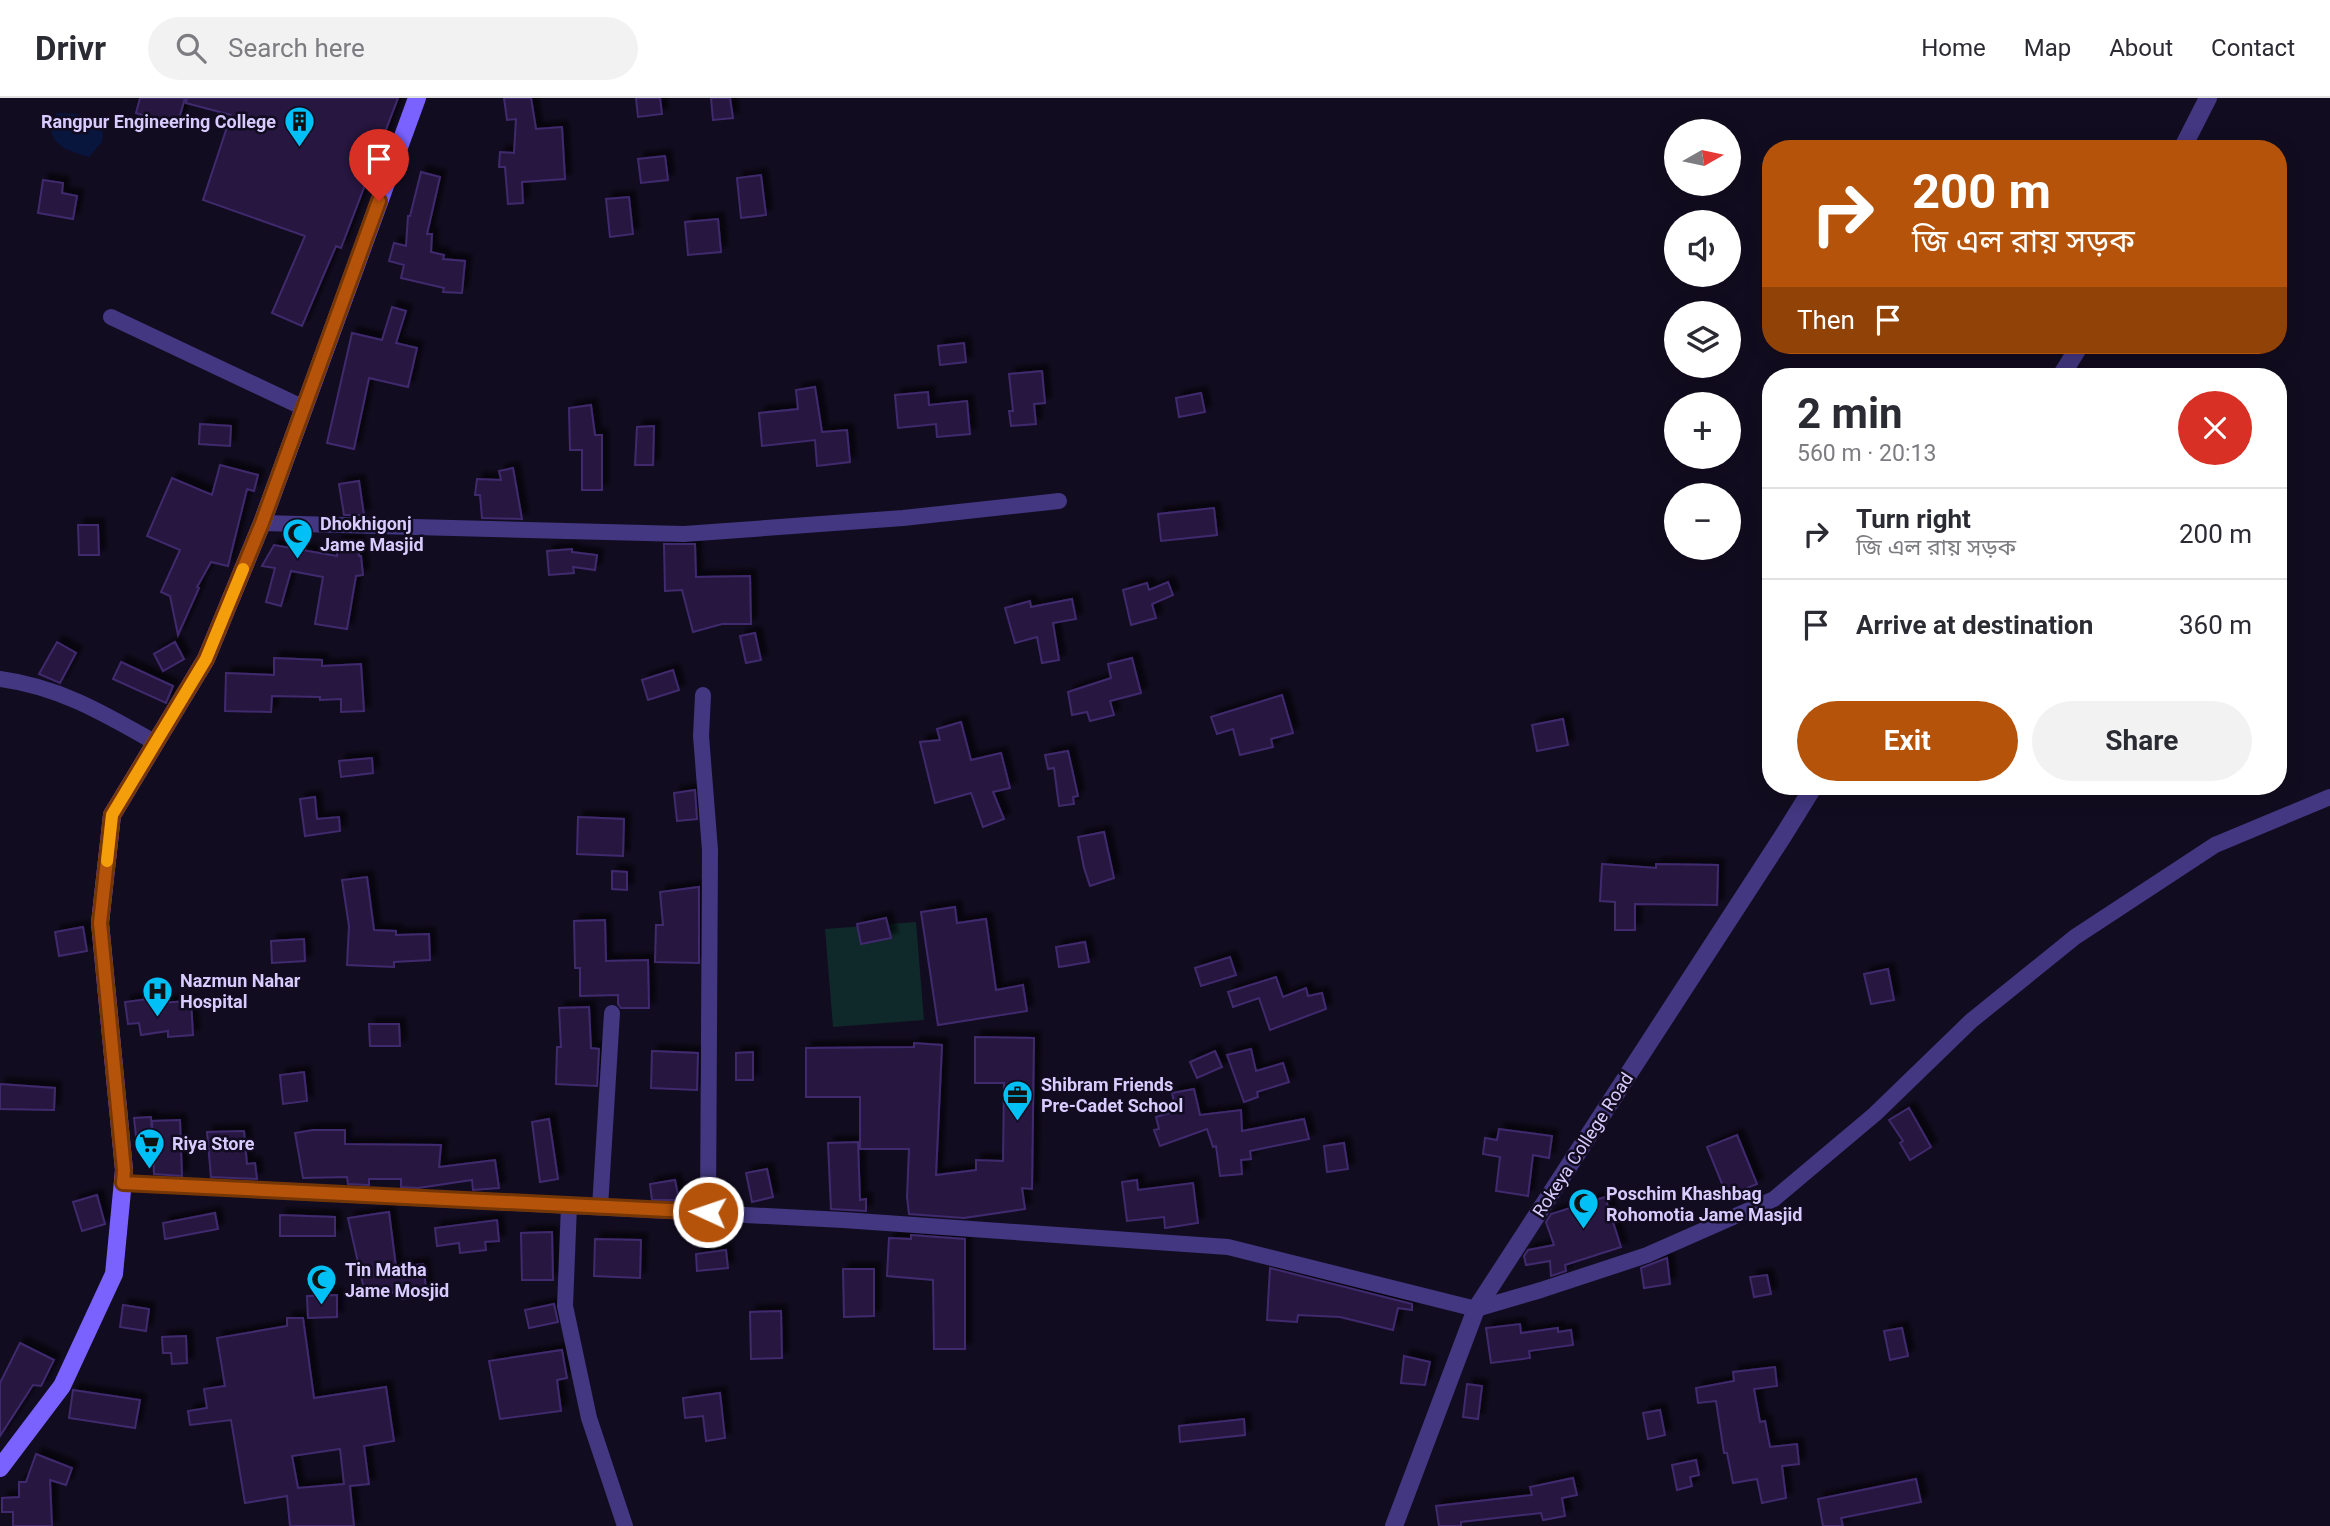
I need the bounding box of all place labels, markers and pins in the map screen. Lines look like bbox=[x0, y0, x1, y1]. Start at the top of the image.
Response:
building icon: Rangpur Engineering College bbox=[282, 105, 316, 149]
place label: Rangpur Engineering College bbox=[41, 111, 276, 132]
pin bbox=[349, 129, 409, 201]
place label: Dhokhigonj Jame Masjid bbox=[320, 513, 424, 555]
mosque icon: Dhokhigonj Jame Masjid bbox=[280, 517, 314, 561]
place label: Nazmun Nahar Hospital bbox=[180, 970, 301, 1012]
hospital icon: Nazmun Nahar Hospital bbox=[140, 974, 174, 1018]
place label: Shibram Friends Pre-Cadet School bbox=[1041, 1074, 1183, 1116]
office icon: Shibram Friends Pre-Cadet School bbox=[1001, 1078, 1035, 1122]
supermarket icon: Riya Store bbox=[132, 1127, 166, 1171]
place label: Riya Store bbox=[172, 1133, 255, 1154]
place label: Poschim Khashbag Rohomotia Jame Masjid bbox=[1606, 1183, 1802, 1225]
mosque icon: Poschim Khashbag Rohomotia Jame Masjid bbox=[1566, 1187, 1600, 1231]
place label: Tin Matha Jame Mosjid bbox=[345, 1259, 449, 1301]
mosque icon: Tin Matha Jame Mosjid bbox=[305, 1263, 339, 1307]

